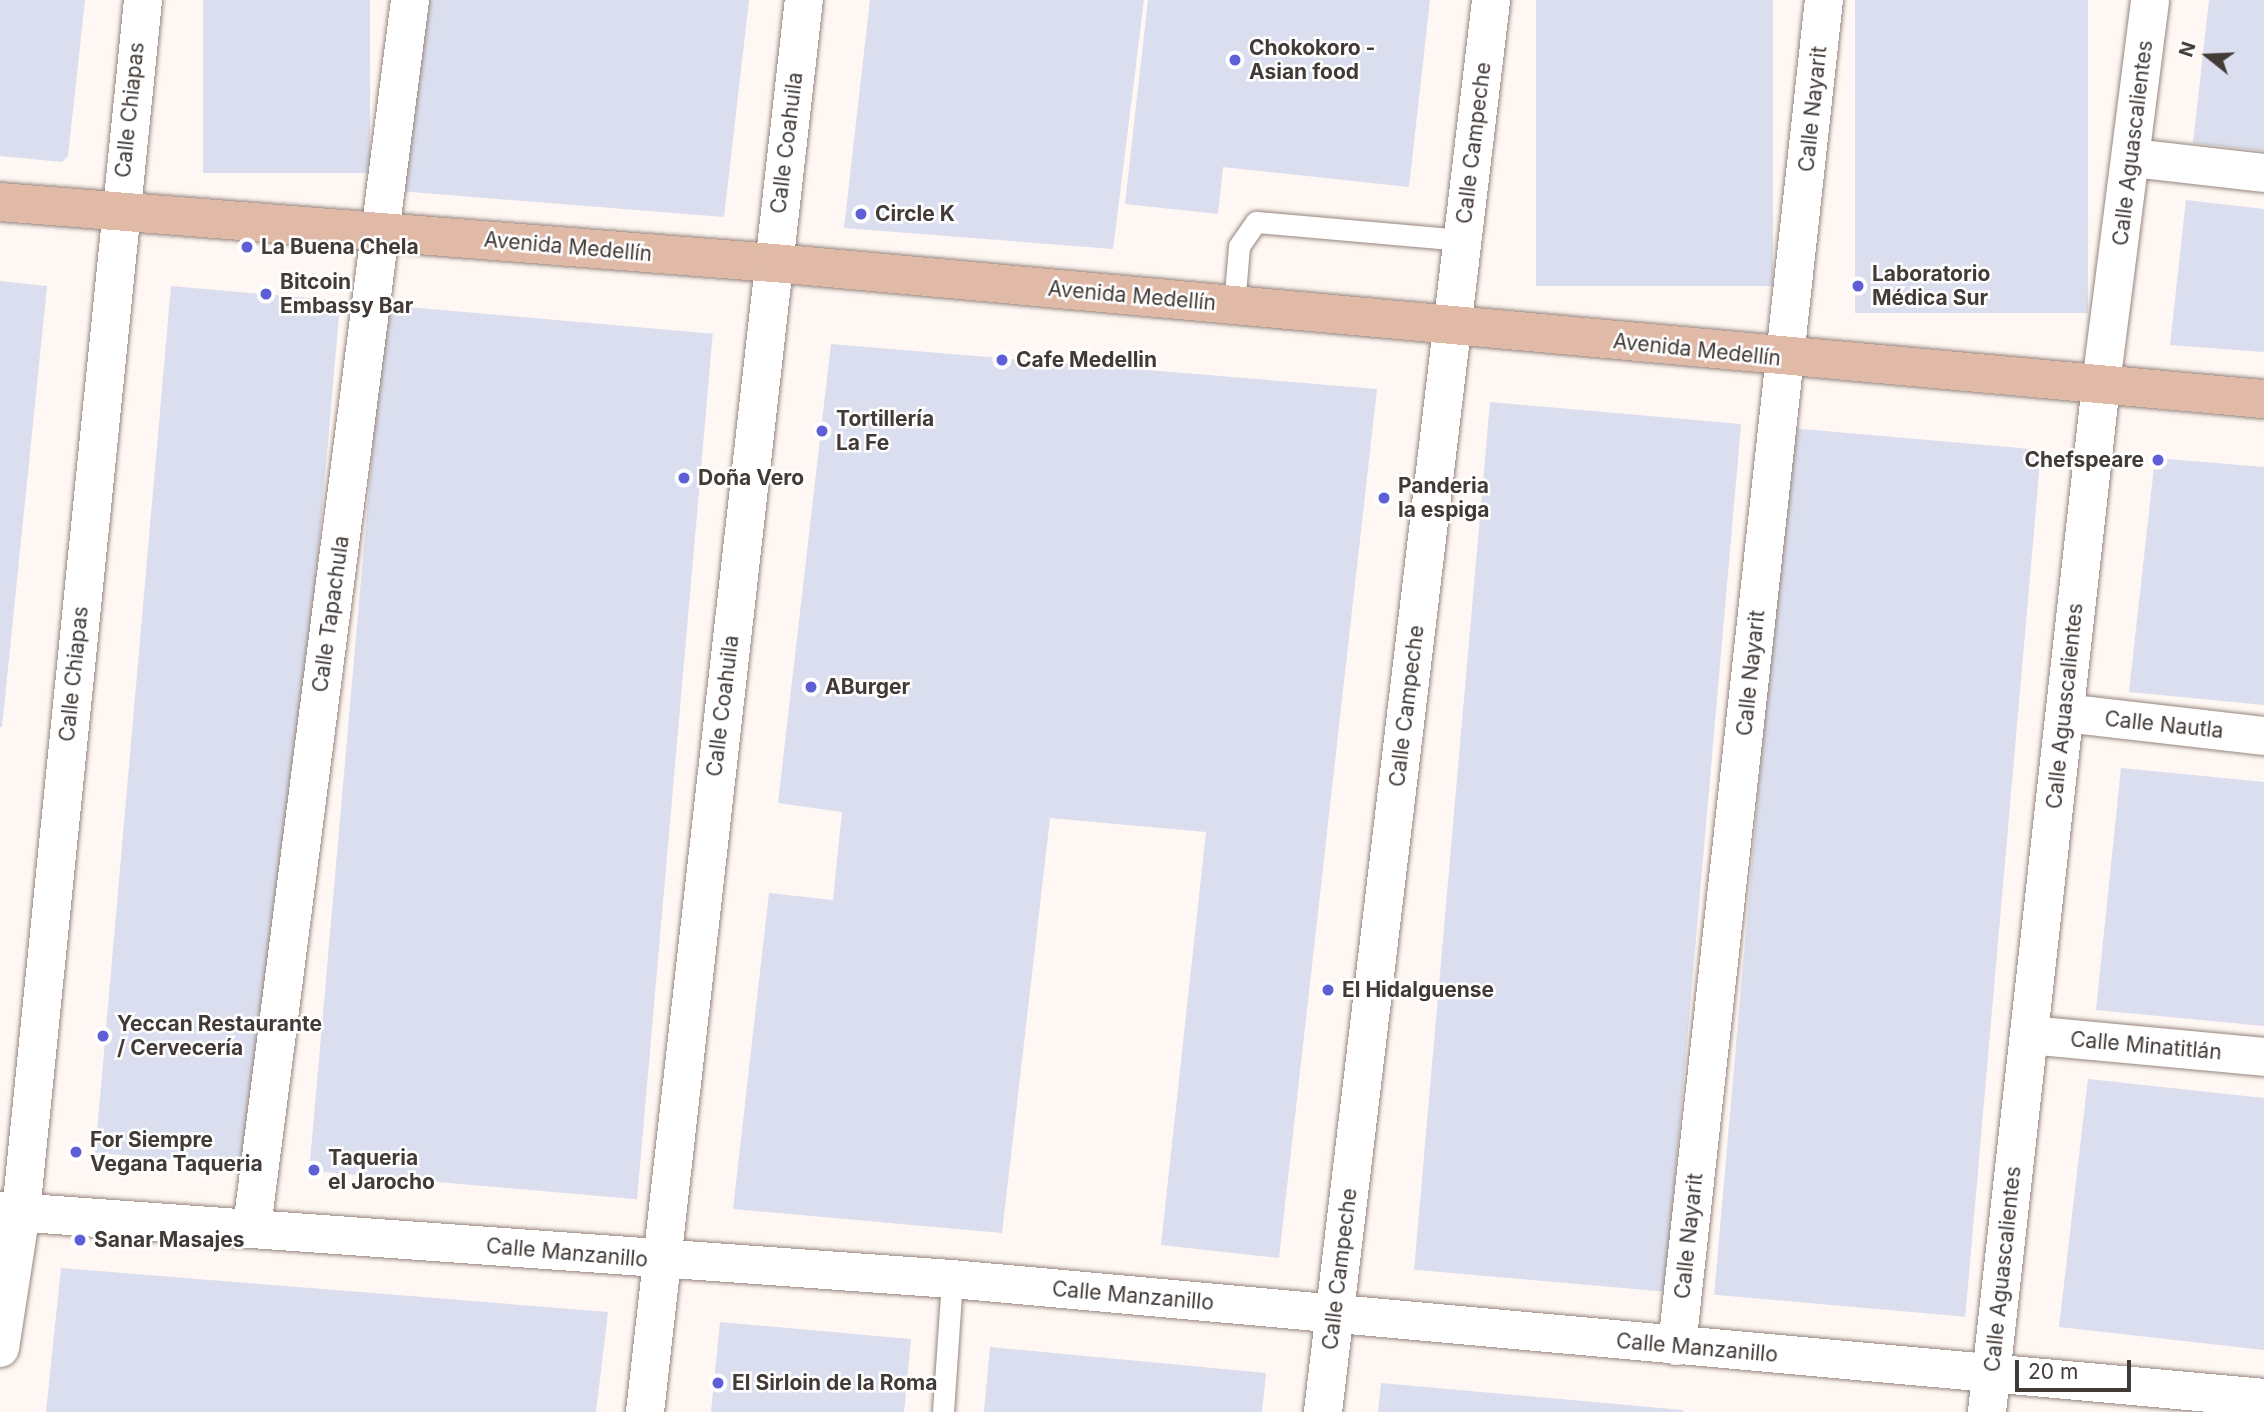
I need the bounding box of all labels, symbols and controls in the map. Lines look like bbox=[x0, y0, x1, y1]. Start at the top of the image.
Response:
north arrow bbox=[2173, 21, 2243, 91]
place label: Chokokoro - Asian food bbox=[1249, 35, 1375, 85]
street label: Calle Aguascalientes bbox=[2108, 39, 2158, 247]
text: N bbox=[2174, 39, 2201, 60]
street label: Calle Chiapas bbox=[110, 41, 150, 179]
street label: Calle Nayarit bbox=[1794, 45, 1832, 173]
marker: Chokokoro - Asian food bbox=[1227, 52, 1243, 68]
street label: Calle Campeche bbox=[1452, 61, 1496, 225]
street label: Calle Coahuila bbox=[766, 71, 808, 215]
place label: Circle K bbox=[875, 201, 955, 227]
marker: Circle K bbox=[853, 206, 869, 222]
street label: Avenida Medellín bbox=[483, 227, 653, 267]
place label: La Buena Chela bbox=[261, 234, 419, 260]
marker: La Buena Chela bbox=[239, 239, 255, 255]
place label: Laboratorio Médica Sur bbox=[1872, 261, 1990, 311]
place label: Bitcoin Embassy Bar bbox=[280, 269, 413, 319]
street label: Avenida Medellín bbox=[1047, 276, 1217, 316]
marker: Laboratorio Médica Sur bbox=[1850, 278, 1866, 294]
marker: Bitcoin Embassy Bar bbox=[258, 286, 274, 302]
street label: Avenida Medellín bbox=[1612, 329, 1782, 371]
place label: Cafe Medellin bbox=[1016, 347, 1157, 373]
marker: Cafe Medellin bbox=[994, 352, 1010, 368]
place label: Tortillería La Fe bbox=[836, 406, 934, 456]
marker: Tortillería La Fe bbox=[814, 423, 830, 439]
place label: Chefspeare bbox=[2024, 447, 2144, 473]
marker: Chefspeare bbox=[2150, 452, 2166, 468]
place label: Doña Vero bbox=[698, 465, 804, 491]
marker: Doña Vero bbox=[676, 470, 692, 486]
place label: Panderia la espiga bbox=[1398, 473, 1490, 523]
marker: Panderia la espiga bbox=[1376, 490, 1392, 506]
street label: Calle Tapachula bbox=[308, 534, 354, 694]
street label: Calle Aguascalientes bbox=[2042, 602, 2088, 810]
street label: Calle Chiapas bbox=[54, 605, 94, 743]
street label: Calle Nayarit bbox=[1732, 609, 1770, 737]
street label: Calle Campeche bbox=[1385, 624, 1429, 788]
street label: Calle Coahuila bbox=[702, 634, 744, 778]
place label: ABurger bbox=[825, 674, 910, 700]
marker: ABurger bbox=[803, 679, 819, 695]
street label: Calle Nautla bbox=[2103, 706, 2225, 744]
place label: El Hidalguense bbox=[1342, 977, 1494, 1003]
marker: El Hidalguense bbox=[1320, 982, 1336, 998]
place label: Yeccan Restaurante / Cervecería bbox=[117, 1011, 322, 1061]
street label: Calle Minatitlán bbox=[2069, 1027, 2223, 1065]
marker: Yeccan Restaurante / Cervecería bbox=[95, 1028, 111, 1044]
place label: For Siempre Vegana Taqueria bbox=[90, 1127, 263, 1177]
marker: For Siempre Vegana Taqueria bbox=[68, 1144, 84, 1160]
place label: Taqueria el Jarocho bbox=[328, 1145, 435, 1195]
marker: Taqueria el Jarocho bbox=[306, 1162, 322, 1178]
street label: Calle Aguascalientes bbox=[1980, 1165, 2026, 1373]
street label: Calle Nayarit bbox=[1670, 1172, 1708, 1300]
street label: Calle Campeche bbox=[1318, 1187, 1362, 1351]
place label: Sanar Masajes bbox=[94, 1227, 244, 1253]
marker: Sanar Masajes bbox=[72, 1232, 88, 1248]
street label: Calle Manzanillo bbox=[485, 1233, 649, 1273]
street label: Calle Manzanillo bbox=[1051, 1276, 1215, 1316]
street label: Calle Manzanillo bbox=[1615, 1328, 1779, 1368]
scale bar bbox=[2019, 1346, 2134, 1390]
text: 20 m bbox=[2028, 1359, 2078, 1384]
place label: El Sirloin de la Roma bbox=[732, 1370, 937, 1396]
marker: El Sirloin de la Roma bbox=[710, 1375, 726, 1391]

